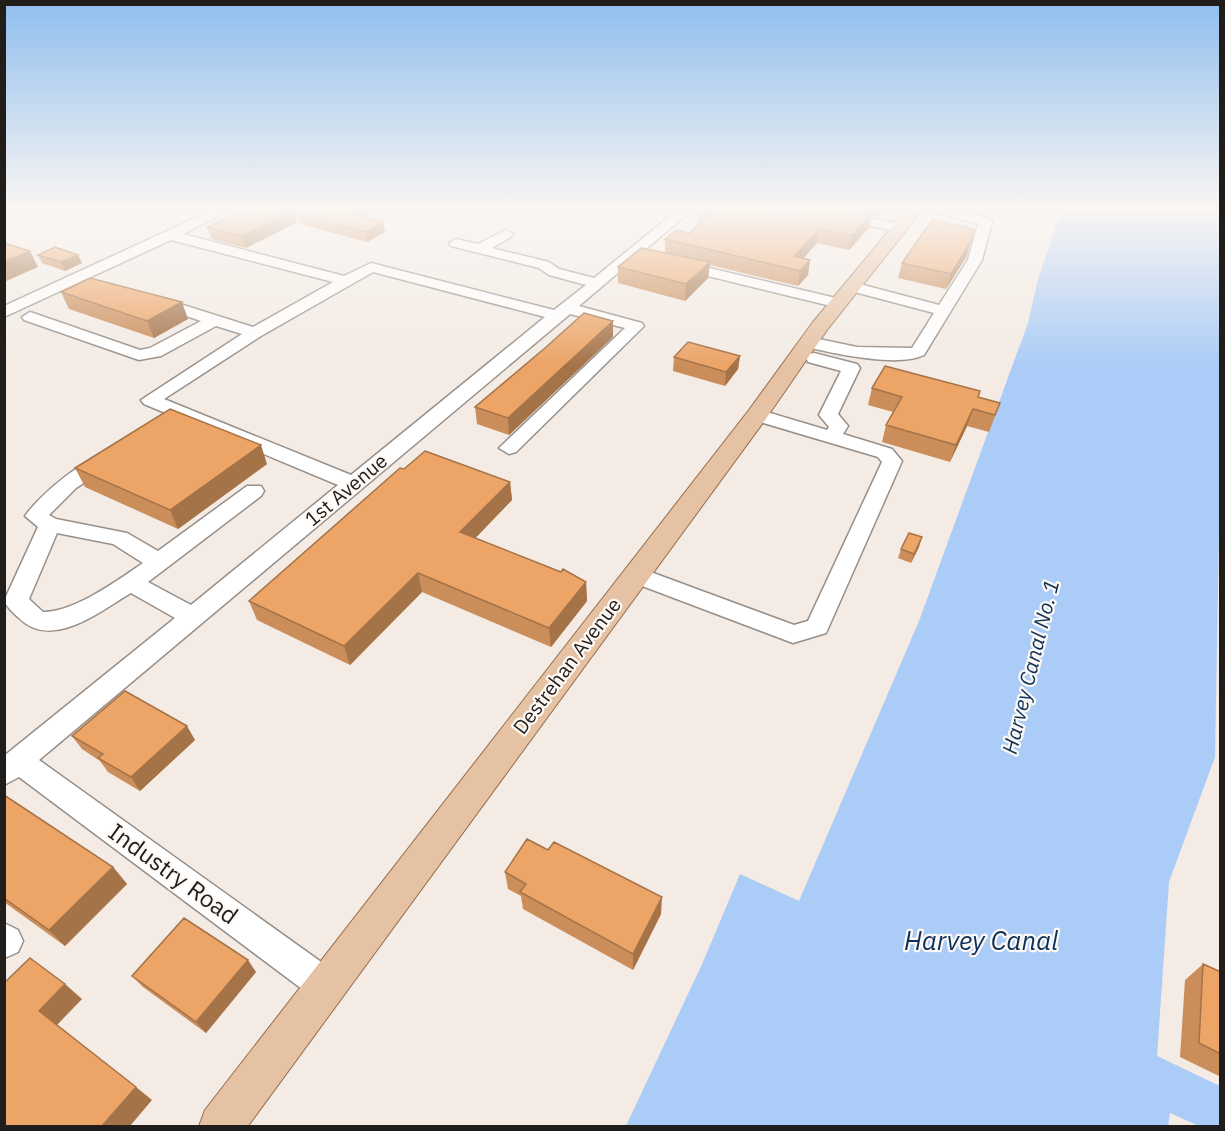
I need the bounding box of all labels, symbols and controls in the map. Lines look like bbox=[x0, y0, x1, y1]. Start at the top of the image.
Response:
street label: 1st Avenue bbox=[299, 447, 393, 532]
water label: Harvey Canal No. 1 bbox=[995, 577, 1065, 757]
street label: Destrehan Avenue bbox=[506, 592, 627, 739]
street label: Industry Road bbox=[102, 815, 245, 931]
water label: Harvey Canal bbox=[904, 923, 1058, 957]

